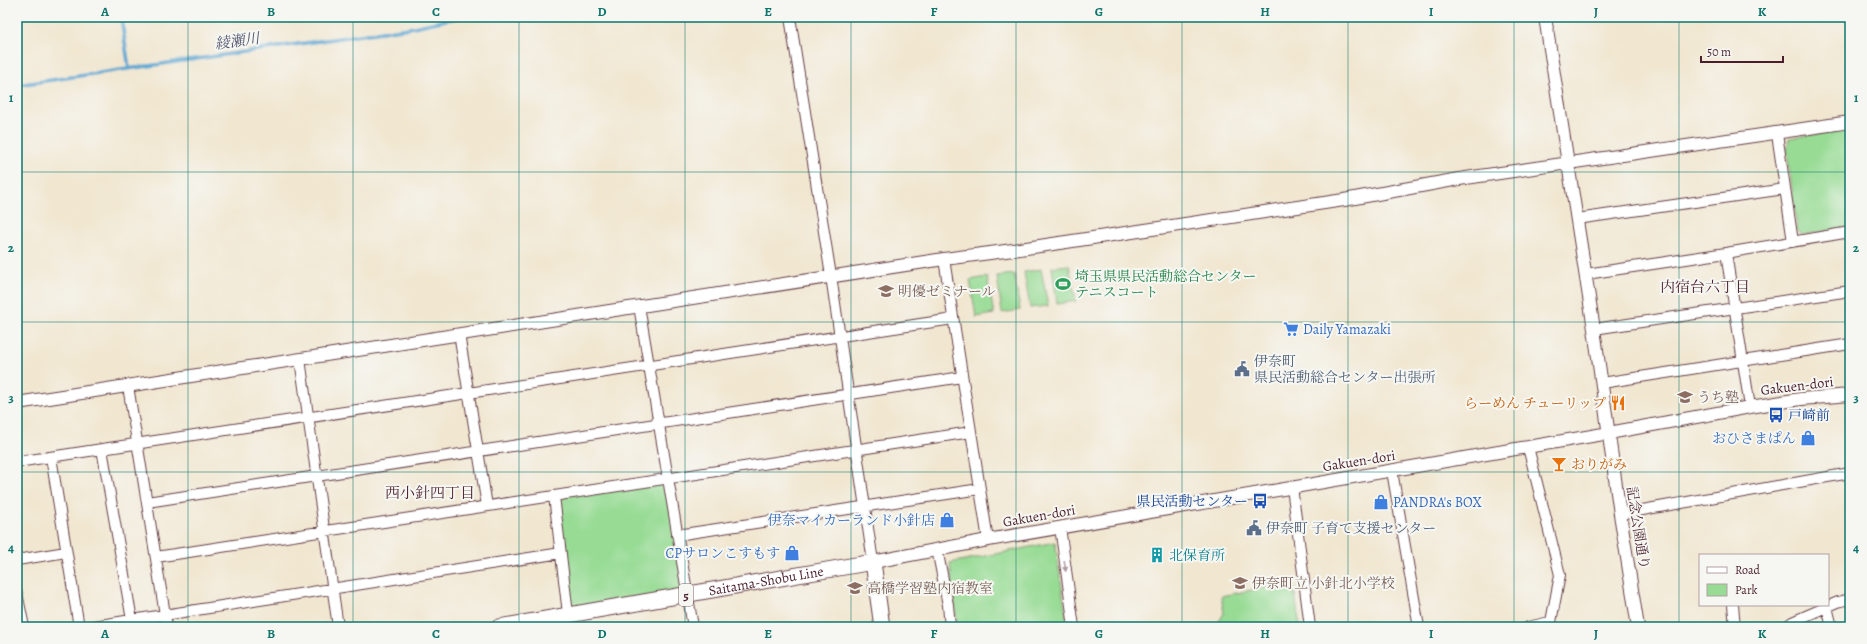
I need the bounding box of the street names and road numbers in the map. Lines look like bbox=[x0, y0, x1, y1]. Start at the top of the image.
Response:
street label: Gakuen-dori bbox=[1759, 372, 1835, 400]
street label: Gakuen-dori bbox=[1321, 446, 1397, 476]
street label: 記念公園通り bbox=[1622, 485, 1654, 571]
street label: Gakuen-dori bbox=[1001, 500, 1077, 532]
street label: Saitama-Shobu Line bbox=[707, 561, 825, 600]
road number: 5 bbox=[679, 584, 693, 606]

